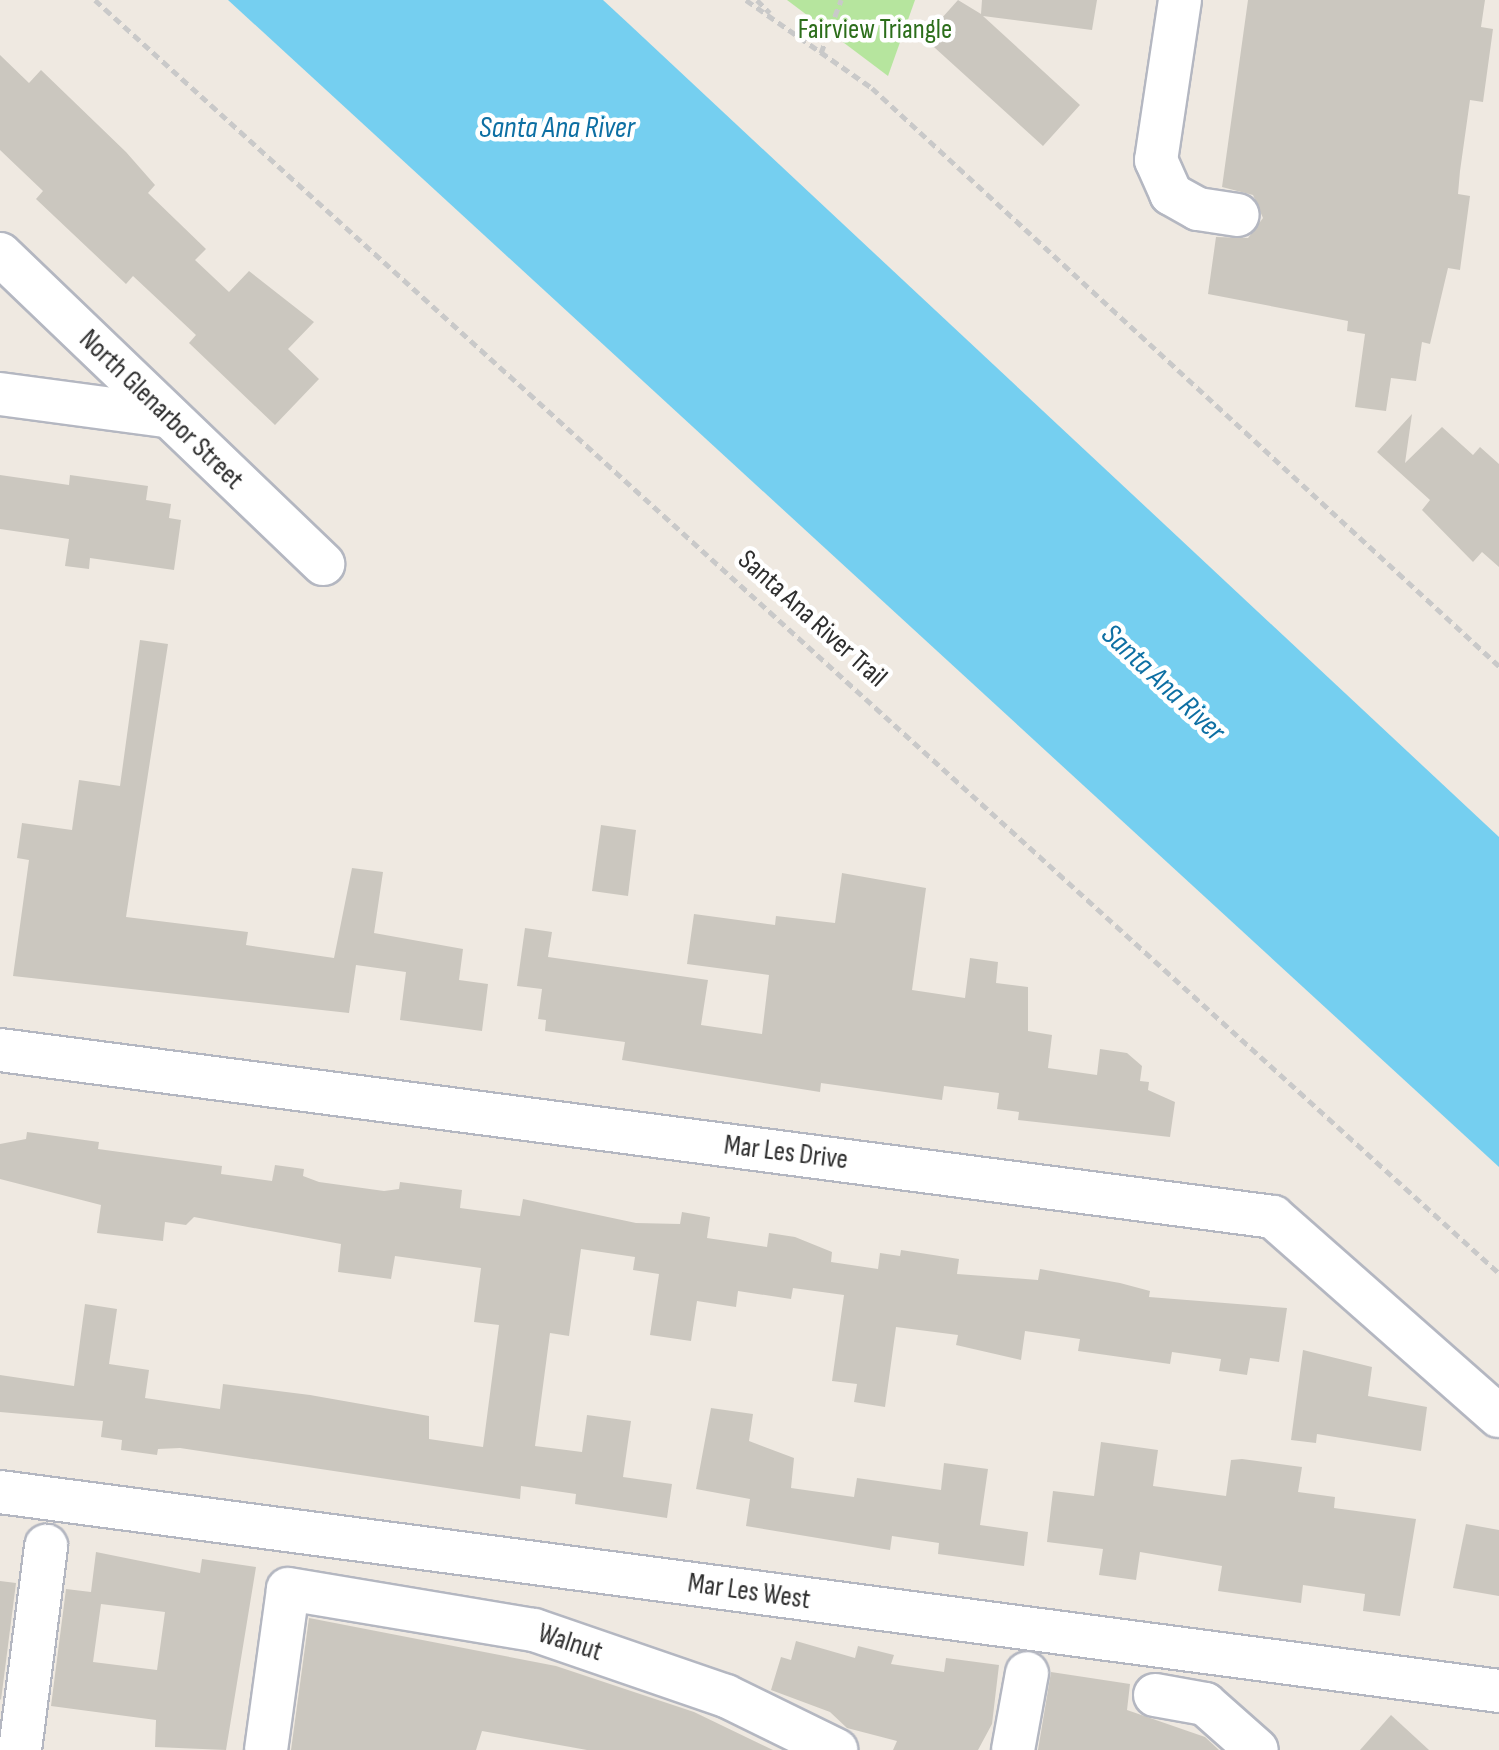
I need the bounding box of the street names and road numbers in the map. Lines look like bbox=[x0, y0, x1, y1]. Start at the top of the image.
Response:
street label: North Glenarbor Street bbox=[72, 323, 250, 497]
street label: Santa Ana River Trail bbox=[731, 543, 893, 695]
street label: Mar Les Drive bbox=[722, 1129, 850, 1177]
street label: Mar Les West bbox=[686, 1567, 812, 1617]
street label: Walnut bbox=[534, 1617, 606, 1669]

